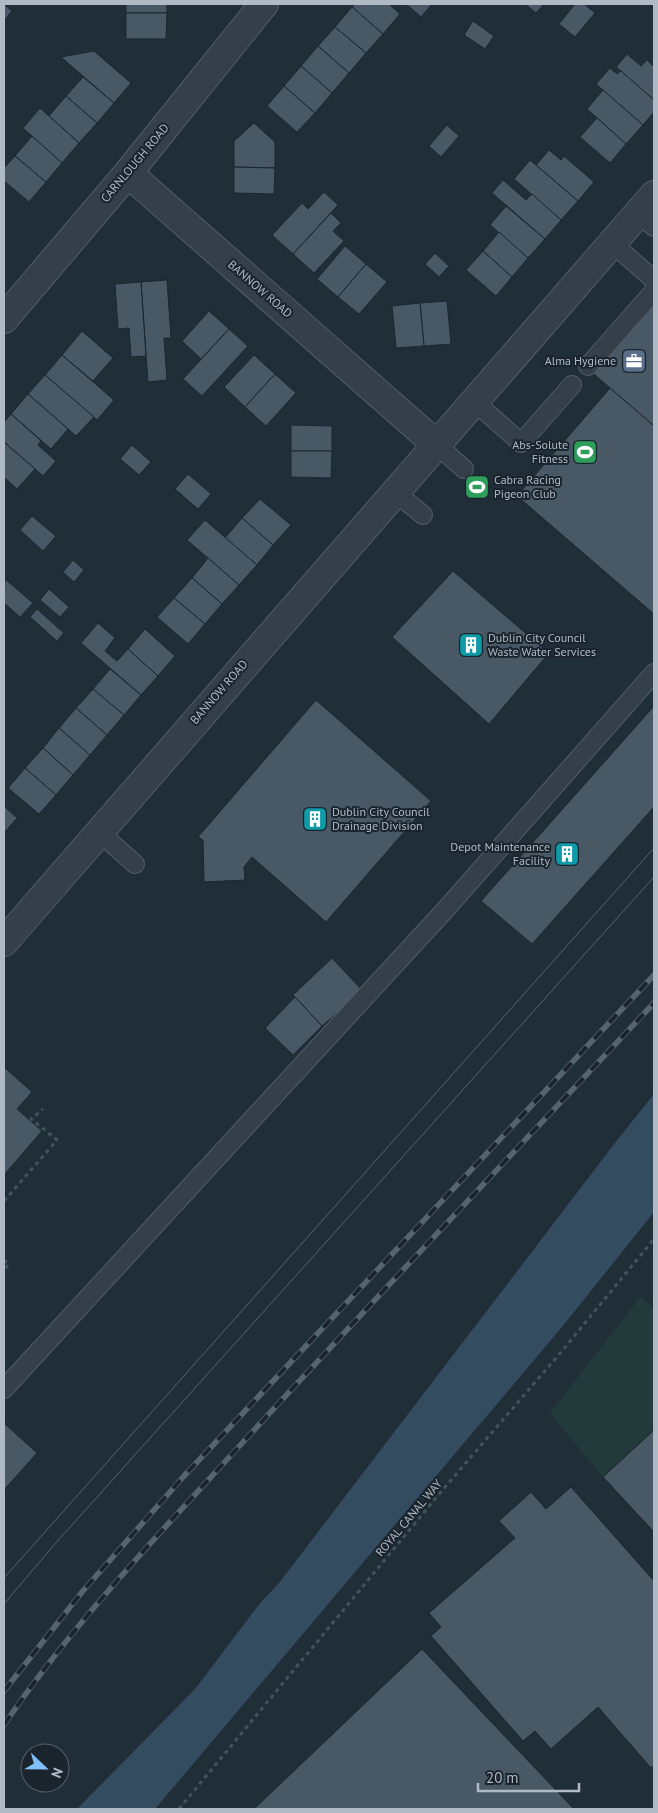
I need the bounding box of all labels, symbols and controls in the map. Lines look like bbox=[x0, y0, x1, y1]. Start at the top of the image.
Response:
street label: CARNLOUGH ROAD bbox=[97, 120, 172, 205]
street label: BANNOW ROAD bbox=[225, 257, 296, 321]
office icon: Alma Hygiene bbox=[621, 348, 647, 374]
place label: Alma Hygiene bbox=[545, 353, 616, 368]
place label: Abs-Solute Fitness bbox=[512, 437, 568, 466]
sports icon: Abs-Solute Fitness bbox=[572, 439, 598, 465]
place label: Cabra Racing Pigeon Club bbox=[494, 472, 561, 501]
sports icon: Cabra Racing Pigeon Club bbox=[464, 474, 490, 500]
place label: Dublin City Council Waste Water Services bbox=[488, 630, 596, 659]
building icon: Dublin City Council Waste Water Services bbox=[458, 632, 484, 658]
street label: BANNOW ROAD bbox=[187, 656, 251, 727]
place label: Dublin City Council Drainage Division bbox=[332, 804, 430, 833]
building icon: Dublin City Council Drainage Division bbox=[302, 806, 328, 832]
place label: Depot Maintenance Facility bbox=[450, 839, 550, 868]
building icon: Depot Maintenance Facility bbox=[554, 841, 580, 867]
street label: ROYAL CANAL WAY bbox=[372, 1476, 445, 1559]
north arrow bbox=[20, 1743, 70, 1793]
scale bar bbox=[478, 1760, 579, 1792]
text: N bbox=[47, 1765, 67, 1781]
text: 20 m bbox=[486, 1768, 519, 1787]

